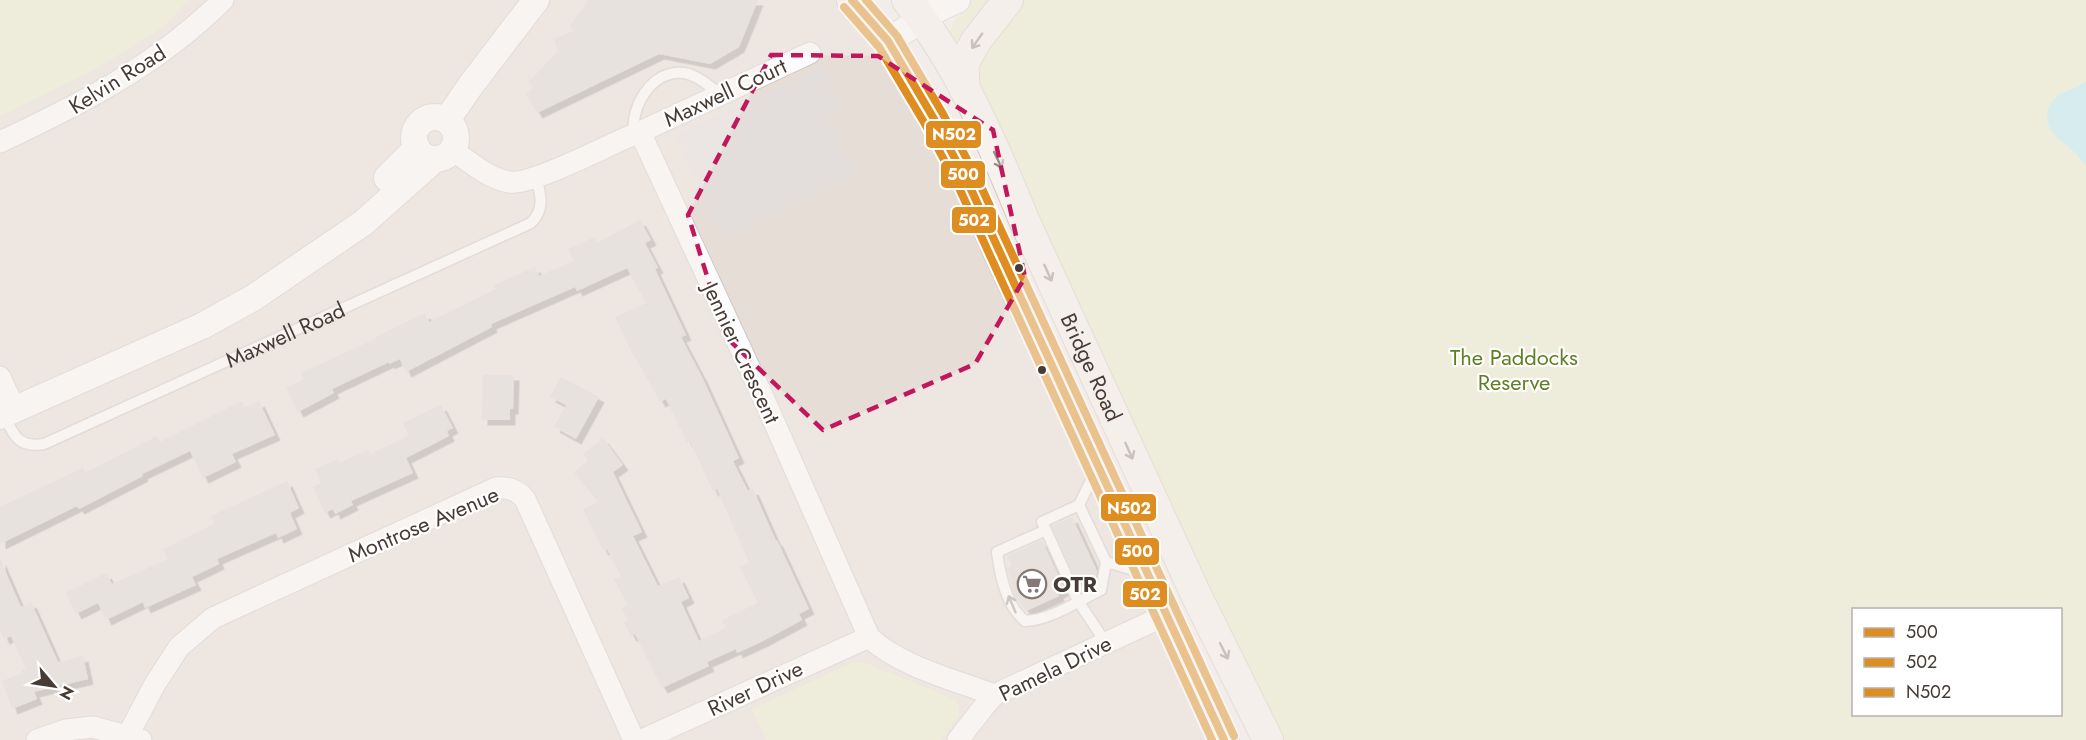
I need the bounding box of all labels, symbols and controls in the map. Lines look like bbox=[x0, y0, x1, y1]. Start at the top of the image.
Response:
one-way arrow bbox=[971, 32, 983, 48]
street label: Kelvin Road bbox=[62, 37, 172, 121]
street label: Maxwell Court bbox=[658, 49, 792, 134]
line badge: N502 bbox=[925, 120, 982, 149]
text: N502 bbox=[932, 123, 976, 146]
one-way arrow bbox=[993, 150, 1005, 168]
line badge: 500 bbox=[940, 160, 986, 189]
text: 500 bbox=[947, 163, 979, 186]
line badge: 502 bbox=[951, 206, 997, 234]
text: 502 bbox=[958, 209, 990, 232]
unlabelled marker bbox=[1013, 262, 1025, 274]
one-way arrow bbox=[1044, 264, 1055, 282]
street label: Jennier Crescent bbox=[694, 275, 789, 429]
street label: Maxwell Road bbox=[220, 294, 350, 376]
street label: Bridge Road bbox=[1053, 308, 1130, 427]
park label: The Paddocks Reserve bbox=[1450, 341, 1578, 398]
unlabelled marker bbox=[1036, 364, 1048, 376]
one-way arrow bbox=[1123, 441, 1135, 459]
street label: Montrose Avenue bbox=[343, 478, 503, 570]
line badge: N502 bbox=[1100, 493, 1157, 522]
text: N502 bbox=[1107, 497, 1151, 520]
line badge: 500 bbox=[1114, 537, 1160, 566]
text: 500 bbox=[1121, 540, 1153, 563]
supermarket icon: OTR bbox=[1016, 568, 1048, 600]
place label: OTR bbox=[1053, 568, 1098, 600]
line badge: 502 bbox=[1122, 580, 1168, 608]
text: 502 bbox=[1129, 583, 1161, 606]
one-way arrow bbox=[1006, 595, 1017, 614]
legend bbox=[1852, 608, 2062, 716]
text: 500 bbox=[1906, 619, 1938, 645]
street label: Pamela Drive bbox=[993, 627, 1117, 709]
one-way arrow bbox=[1219, 642, 1231, 660]
text: 502 bbox=[1906, 649, 1937, 675]
street label: River Drive bbox=[702, 652, 808, 724]
north arrow bbox=[24, 656, 84, 716]
text: N502 bbox=[1906, 679, 1951, 705]
text: N bbox=[54, 682, 80, 704]

